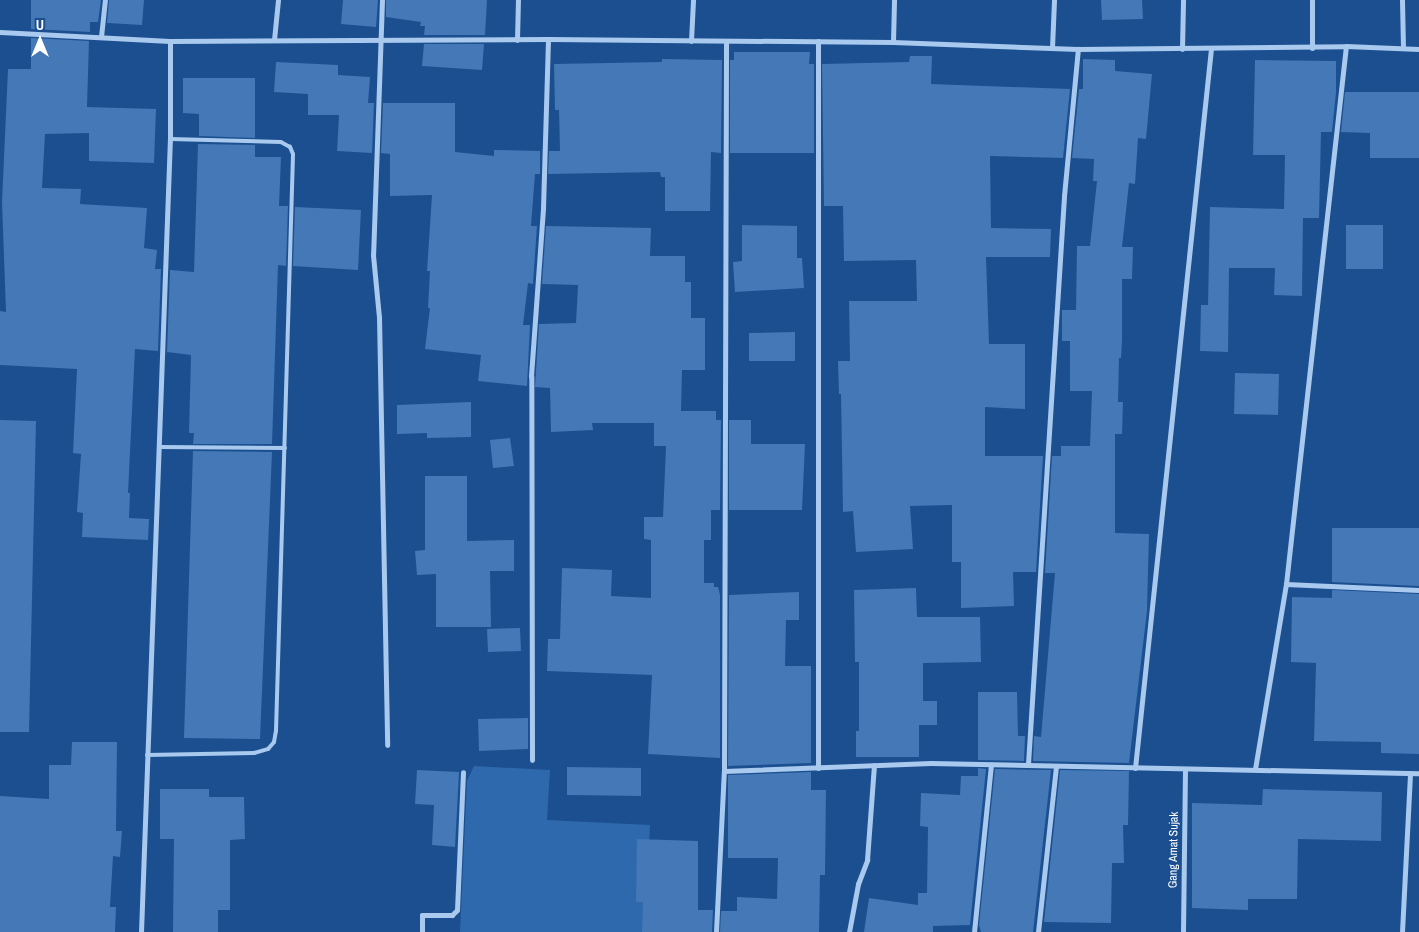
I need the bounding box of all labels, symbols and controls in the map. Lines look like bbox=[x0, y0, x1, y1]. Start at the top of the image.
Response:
north arrow bbox=[15, 15, 65, 65]
text: U bbox=[36, 16, 44, 34]
street label: Gang Amat Sujak bbox=[1166, 811, 1182, 889]

